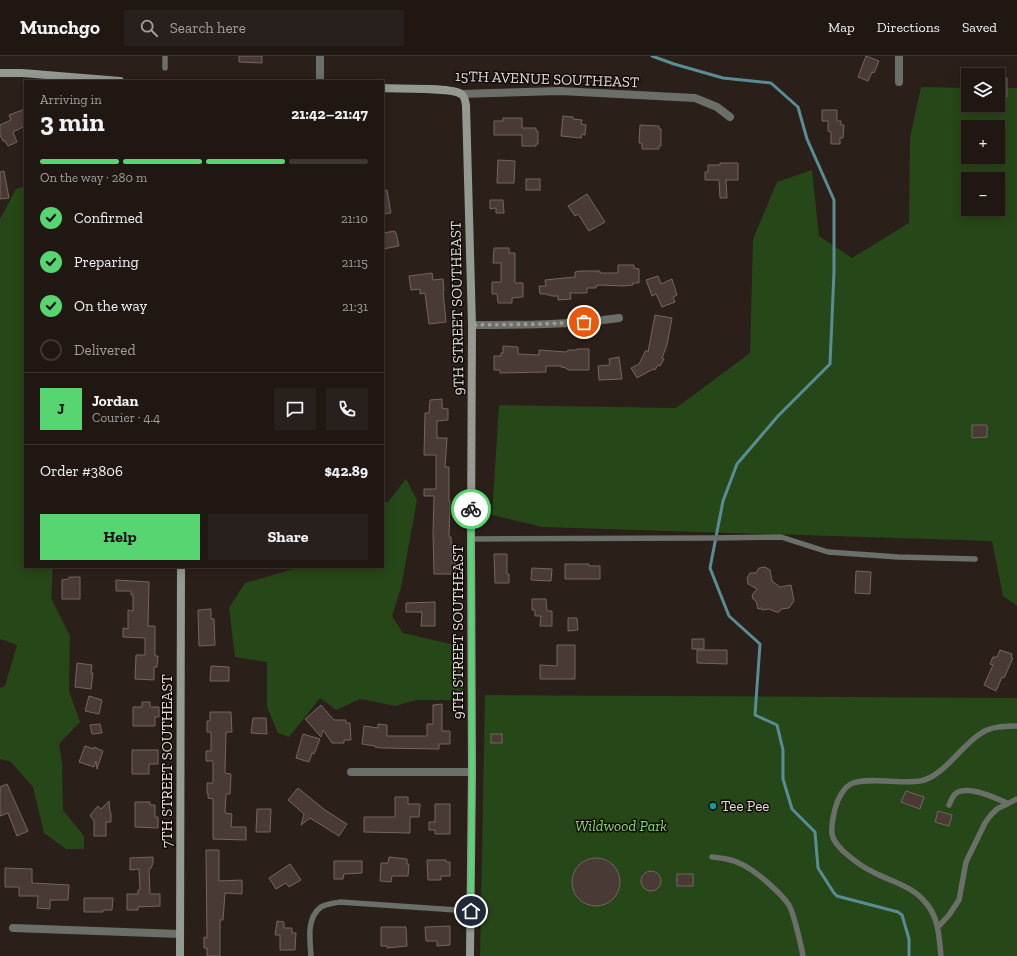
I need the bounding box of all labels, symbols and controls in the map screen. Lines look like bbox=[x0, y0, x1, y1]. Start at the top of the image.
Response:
search box bbox=[124, 10, 404, 46]
text: Munchgo bbox=[20, 16, 100, 39]
icon: search bbox=[138, 17, 160, 39]
text: Search here bbox=[170, 19, 246, 37]
text: Map bbox=[828, 19, 855, 36]
text: Directions bbox=[877, 19, 940, 36]
text: Saved bbox=[962, 19, 997, 36]
street label: 15TH AVENUE SOUTHEAST bbox=[455, 67, 639, 91]
map controls bbox=[961, 68, 1005, 216]
button: layers bbox=[961, 68, 1005, 112]
text: Arriving in bbox=[40, 92, 102, 107]
text: 21:42–21:47 bbox=[291, 105, 368, 123]
text: 3 min bbox=[40, 106, 105, 138]
button: + bbox=[961, 120, 1005, 164]
text: On the way · 280 m bbox=[40, 170, 147, 185]
button: − bbox=[961, 172, 1005, 216]
icon: check bbox=[40, 207, 62, 229]
text: Confirmed bbox=[74, 209, 143, 227]
text: 21:10 bbox=[341, 211, 368, 226]
street label: 9TH STREET SOUTHEAST bbox=[446, 221, 468, 395]
icon: check bbox=[40, 251, 62, 273]
text: Preparing bbox=[74, 253, 139, 271]
text: 21:15 bbox=[342, 255, 368, 270]
icon: check bbox=[40, 295, 62, 317]
text: On the way bbox=[74, 297, 147, 315]
text: 21:31 bbox=[342, 299, 368, 314]
pin bbox=[567, 305, 601, 339]
icon: bag bbox=[573, 311, 595, 333]
text: Delivered bbox=[74, 341, 136, 359]
button: chat bbox=[274, 388, 316, 430]
button: phone bbox=[326, 388, 368, 430]
text: Jordan bbox=[92, 392, 138, 410]
text: J bbox=[57, 400, 65, 418]
text: Courier · 4.4 bbox=[92, 410, 160, 425]
text: Order #3806 bbox=[40, 462, 123, 480]
text: $42.89 bbox=[324, 462, 368, 480]
courier bbox=[451, 489, 491, 529]
icon: bike bbox=[460, 498, 482, 520]
button: Help bbox=[40, 514, 200, 560]
button: Share bbox=[208, 514, 368, 560]
street label: 9TH STREET SOUTHEAST bbox=[449, 545, 467, 719]
street label: 7TH STREET SOUTHEAST bbox=[158, 674, 176, 848]
place label: Tee Pee bbox=[721, 797, 769, 815]
marker: Tee Pee bbox=[708, 801, 718, 811]
park label: Wildwood Park bbox=[575, 817, 667, 835]
pin bbox=[454, 894, 488, 928]
icon: home bbox=[460, 900, 482, 922]

